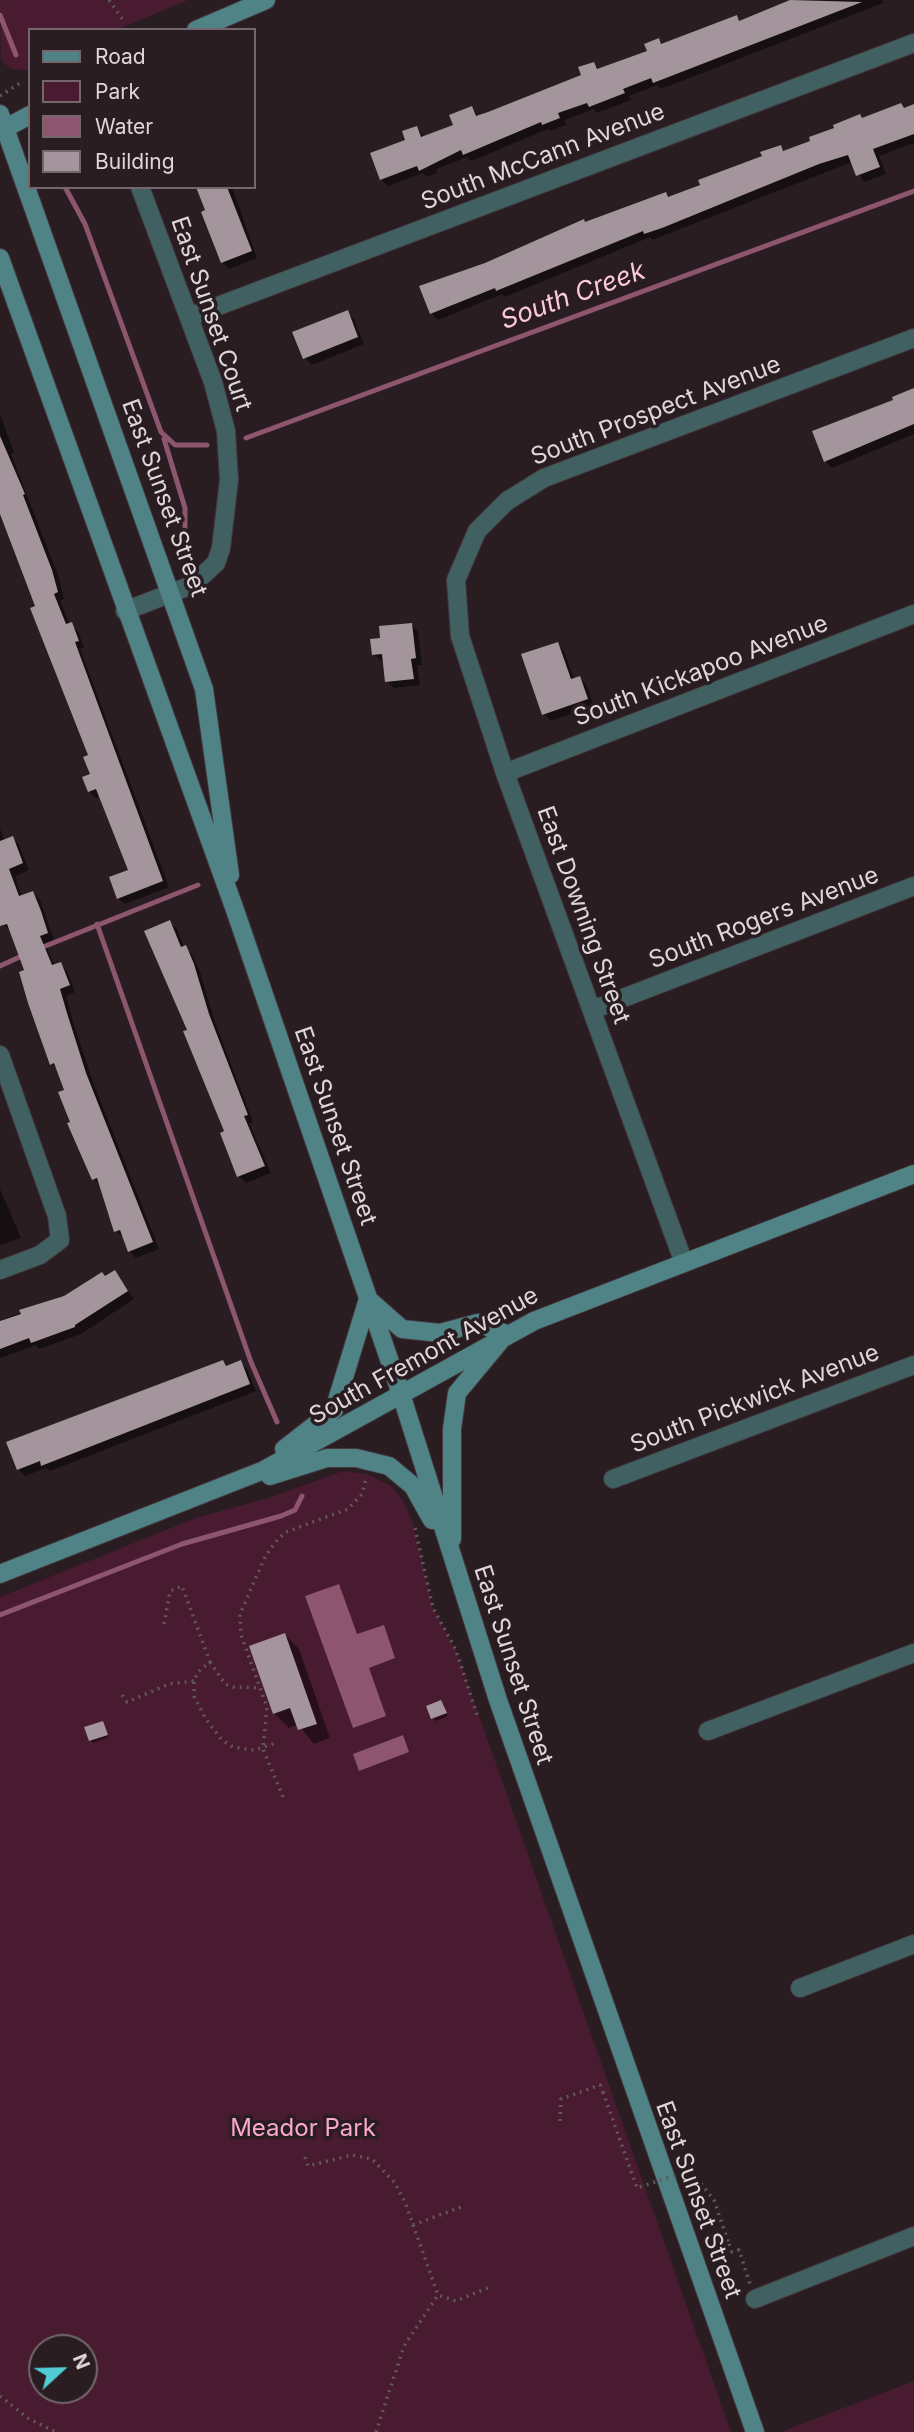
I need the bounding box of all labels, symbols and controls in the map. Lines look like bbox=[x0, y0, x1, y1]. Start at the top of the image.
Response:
legend bbox=[28, 28, 256, 189]
text: Road bbox=[95, 44, 146, 69]
text: Park bbox=[95, 79, 140, 104]
street label: South McCann Avenue bbox=[417, 97, 669, 217]
text: Water bbox=[95, 114, 153, 139]
text: Building bbox=[95, 149, 175, 174]
street label: East Sunset Court bbox=[164, 213, 258, 415]
water label: South Creek bbox=[497, 255, 649, 337]
street label: South Prospect Avenue bbox=[527, 350, 785, 472]
street label: East Sunset Street bbox=[115, 395, 213, 601]
street label: South Kickapoo Avenue bbox=[570, 609, 832, 733]
street label: East Downing Street bbox=[530, 802, 636, 1028]
street label: South Rogers Avenue bbox=[645, 861, 883, 975]
street label: East Sunset Street bbox=[288, 1023, 382, 1229]
street label: South Fremont Avenue bbox=[304, 1281, 544, 1431]
street label: South Pickwick Avenue bbox=[627, 1338, 883, 1460]
street label: East Sunset Street bbox=[467, 1562, 559, 1768]
street label: East Sunset Street bbox=[649, 2097, 747, 2303]
park label: Meador Park bbox=[230, 2115, 376, 2143]
north arrow bbox=[28, 2334, 98, 2404]
text: N bbox=[68, 2351, 94, 2373]

